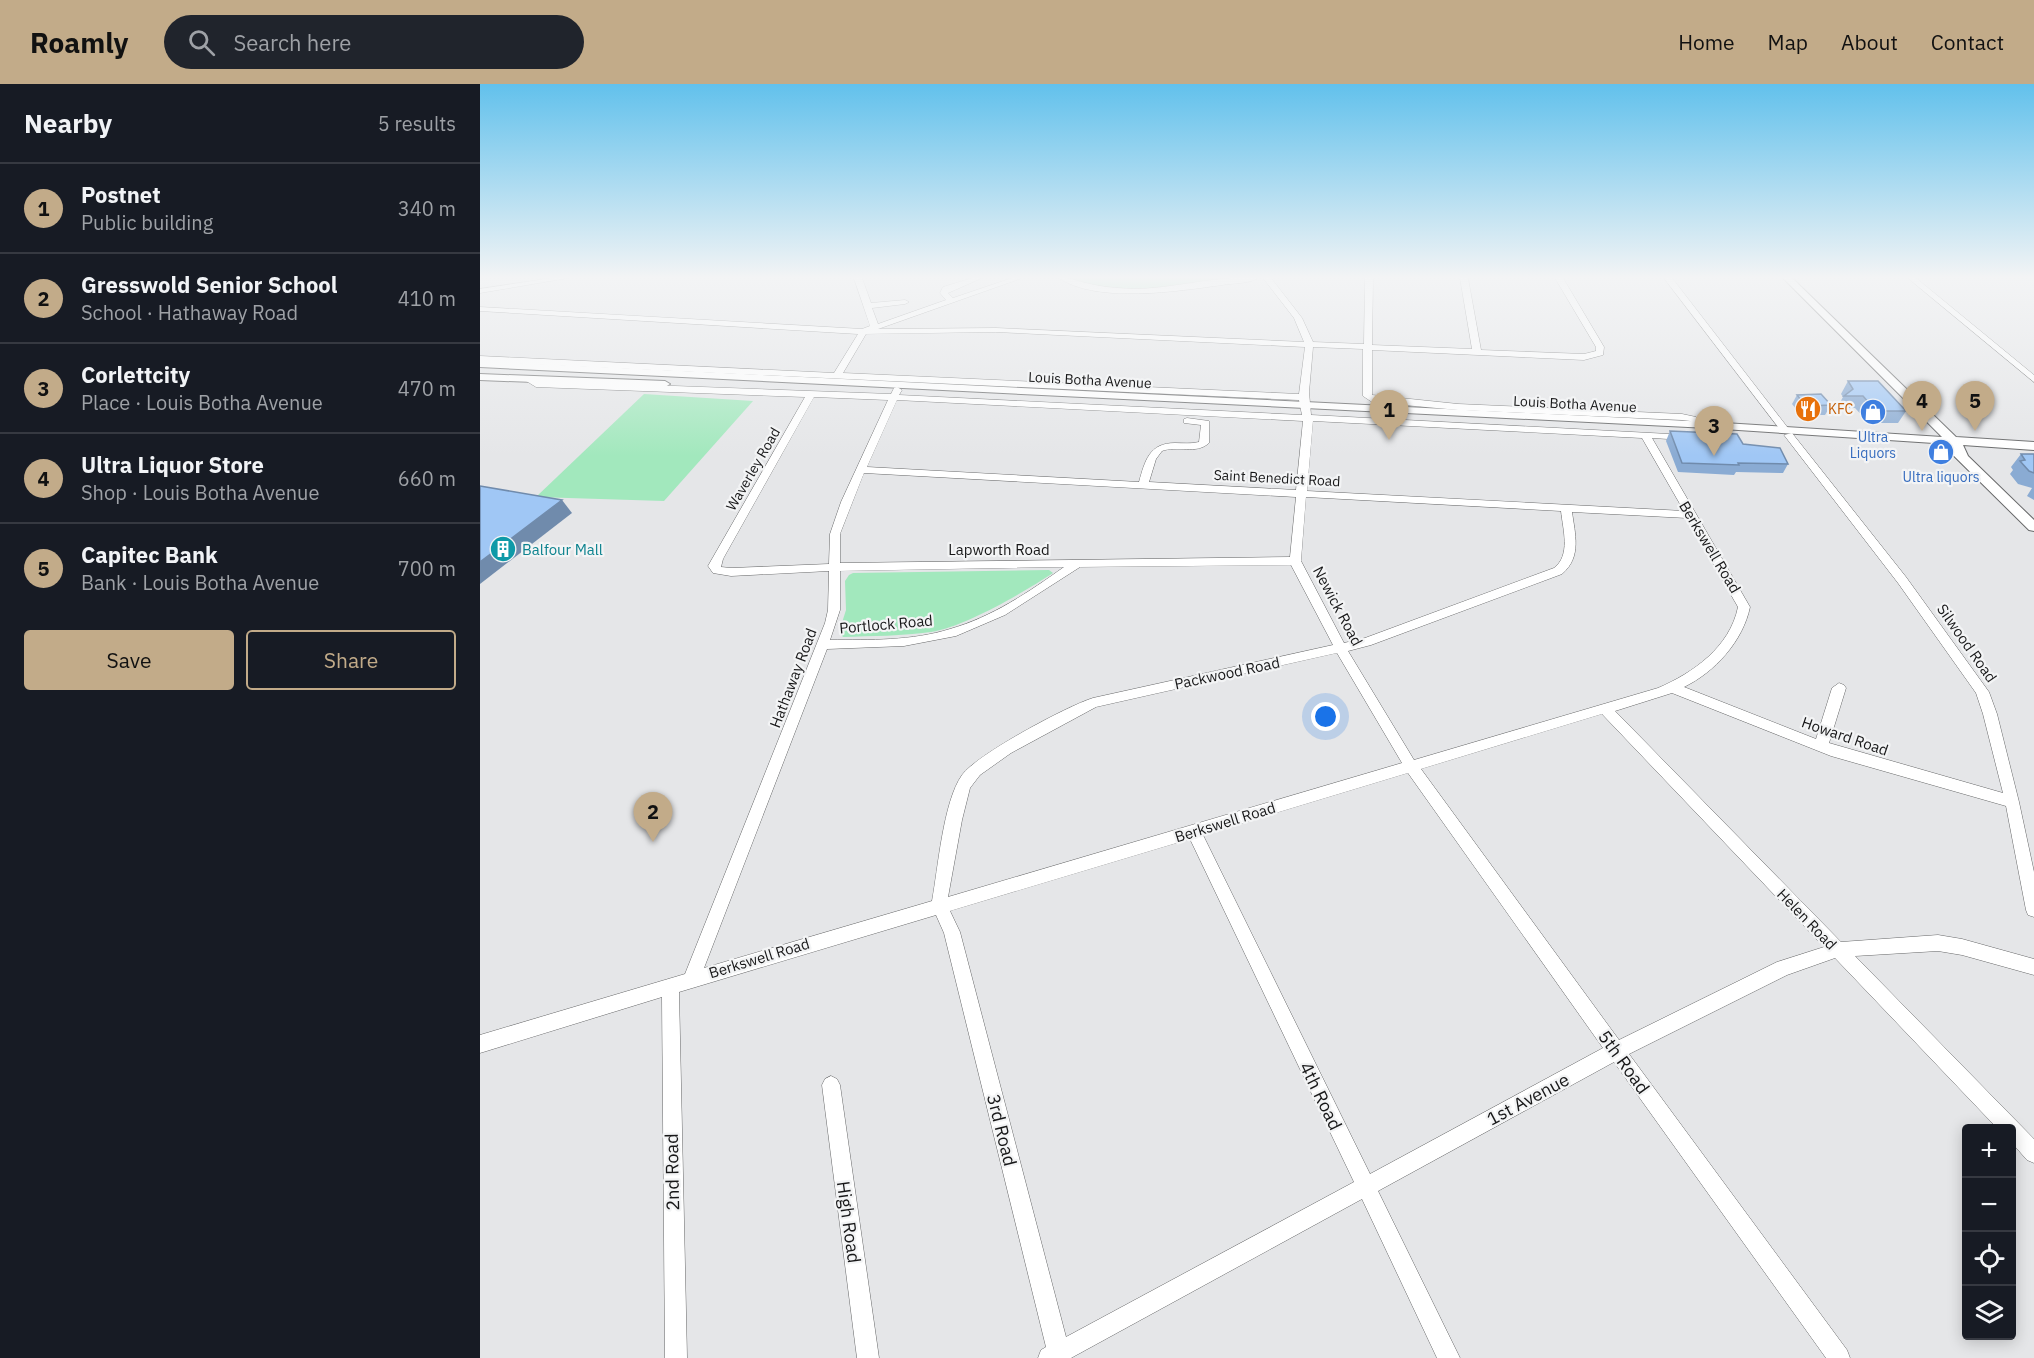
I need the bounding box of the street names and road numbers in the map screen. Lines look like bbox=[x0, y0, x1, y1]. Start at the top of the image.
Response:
street label: Louis Botha Avenue bbox=[1028, 368, 1153, 392]
street label: Louis Botha Avenue bbox=[1513, 392, 1638, 416]
street label: Waverley Road bbox=[722, 424, 784, 514]
street label: Saint Benedict Road bbox=[1213, 466, 1341, 490]
street label: Berkswell Road bbox=[1675, 497, 1745, 597]
street label: Lapworth Road bbox=[948, 540, 1050, 559]
street label: Newick Road bbox=[1309, 563, 1367, 649]
street label: Silwood Road bbox=[1933, 600, 2001, 686]
street label: Portlock Road bbox=[838, 610, 934, 638]
street label: Hathaway Road bbox=[765, 625, 821, 731]
street label: Packwood Road bbox=[1173, 653, 1281, 693]
street label: Howard Road bbox=[1799, 712, 1891, 760]
street label: Berkswell Road bbox=[1172, 798, 1278, 846]
street label: Helen Road bbox=[1773, 884, 1841, 954]
street label: Berkswell Road bbox=[706, 934, 812, 982]
street label: 5th Road bbox=[1593, 1026, 1655, 1098]
street label: 4th Road bbox=[1295, 1058, 1347, 1134]
street label: 1st Avenue bbox=[1483, 1068, 1573, 1130]
street label: 3rd Road bbox=[982, 1092, 1022, 1168]
street label: 2nd Road bbox=[660, 1133, 684, 1211]
street label: High Road bbox=[832, 1180, 866, 1264]

